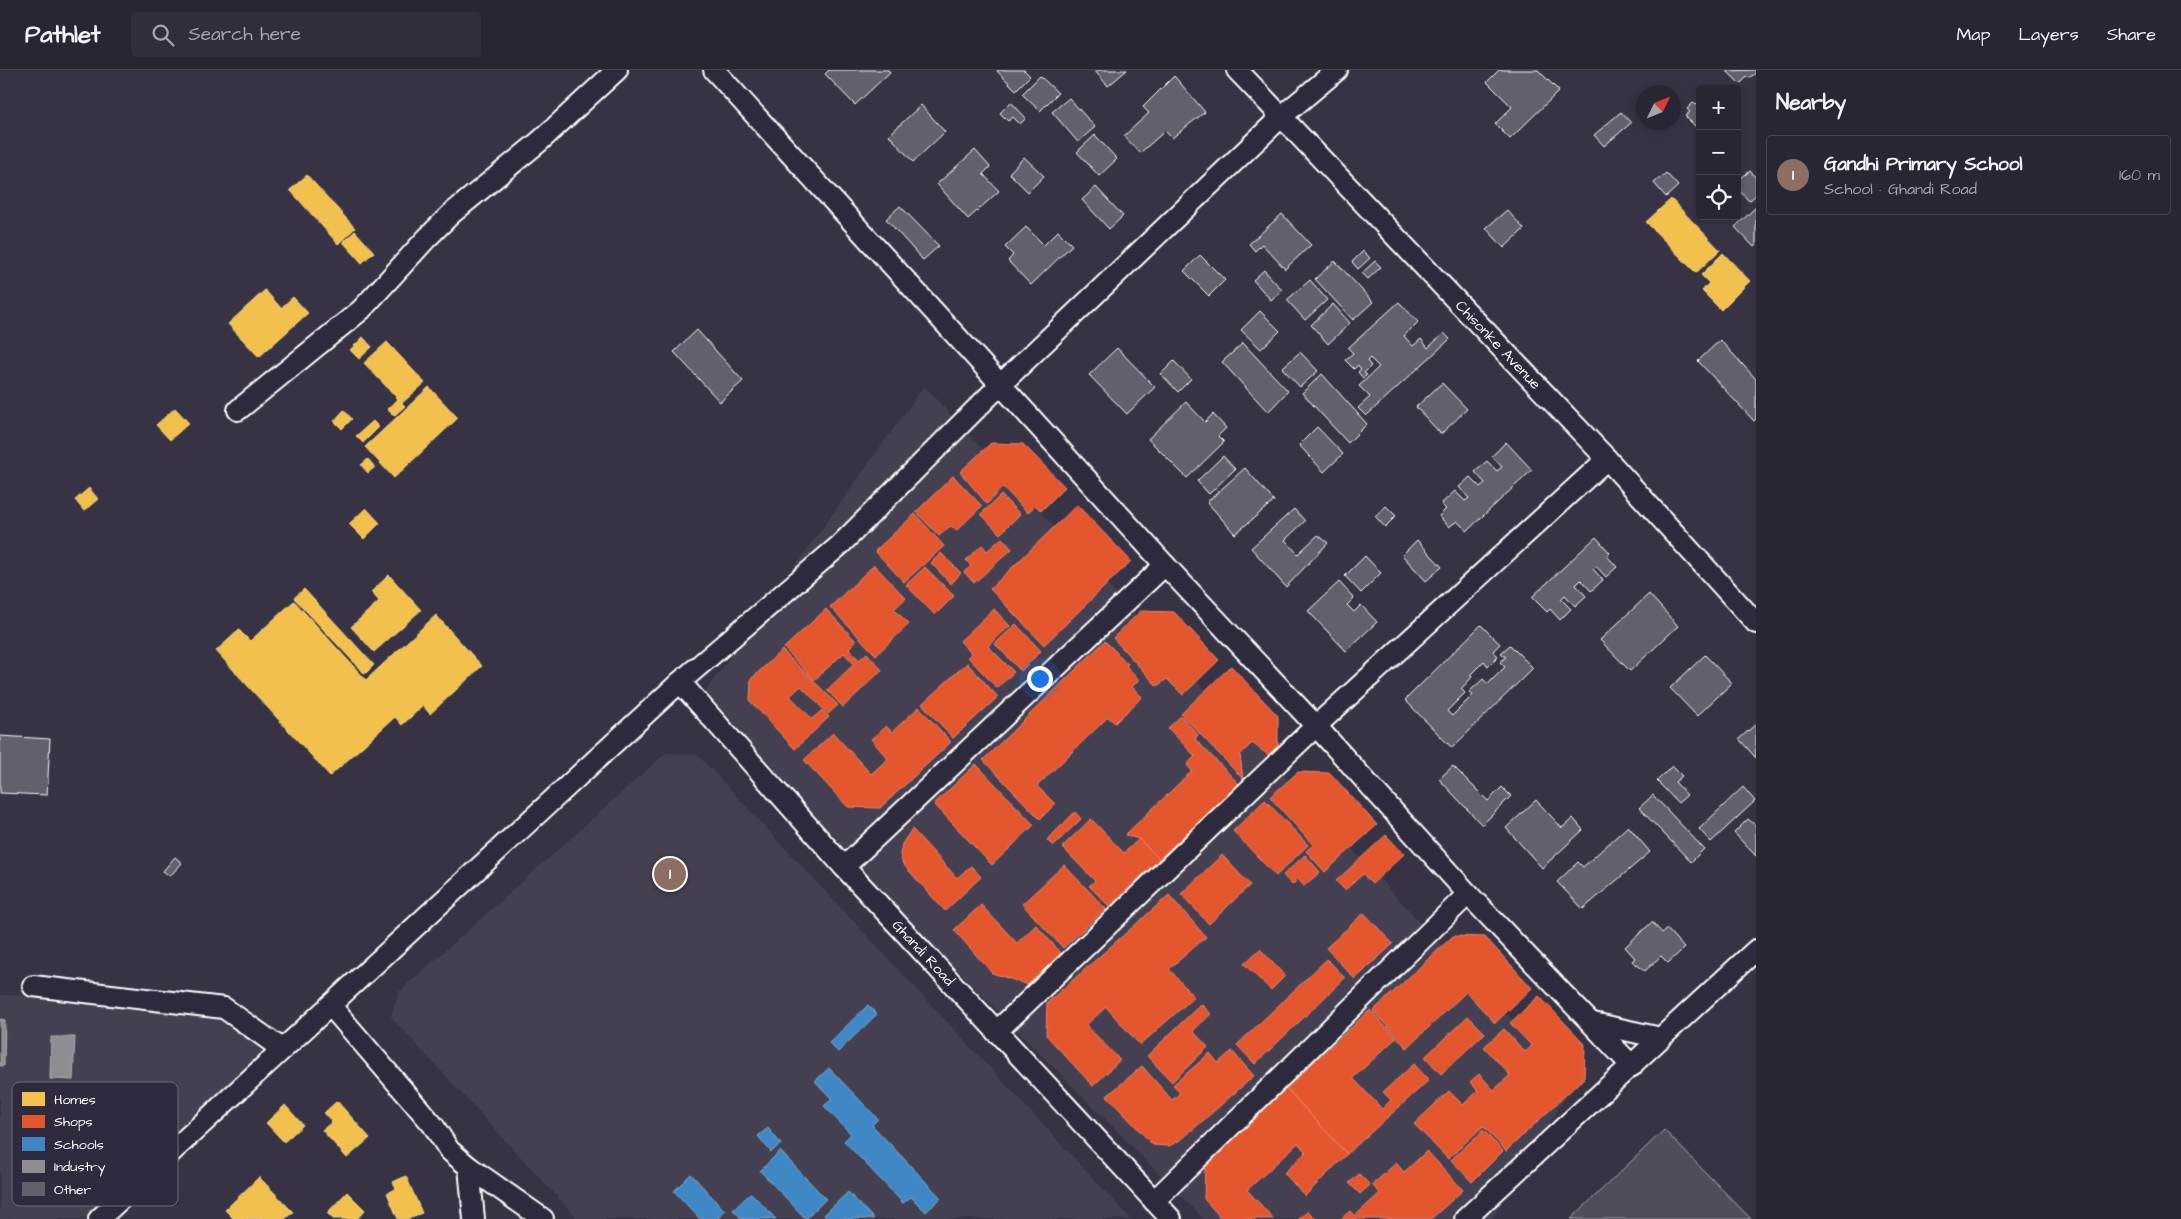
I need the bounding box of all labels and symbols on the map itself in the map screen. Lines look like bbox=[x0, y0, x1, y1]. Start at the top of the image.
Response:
north arrow bbox=[1636, 85, 1681, 130]
street label: Chisonke Avenue bbox=[1451, 295, 1546, 394]
your location bbox=[1027, 666, 1053, 692]
pin: 1 bbox=[654, 855, 686, 893]
street label: Ghandi Road bbox=[887, 915, 960, 990]
legend bbox=[12, 1082, 178, 1206]
text: Homes bbox=[54, 1090, 96, 1110]
text: Shops bbox=[54, 1112, 93, 1132]
text: Schools bbox=[54, 1135, 104, 1155]
text: Industry bbox=[54, 1157, 106, 1177]
text: Other bbox=[54, 1180, 92, 1200]

